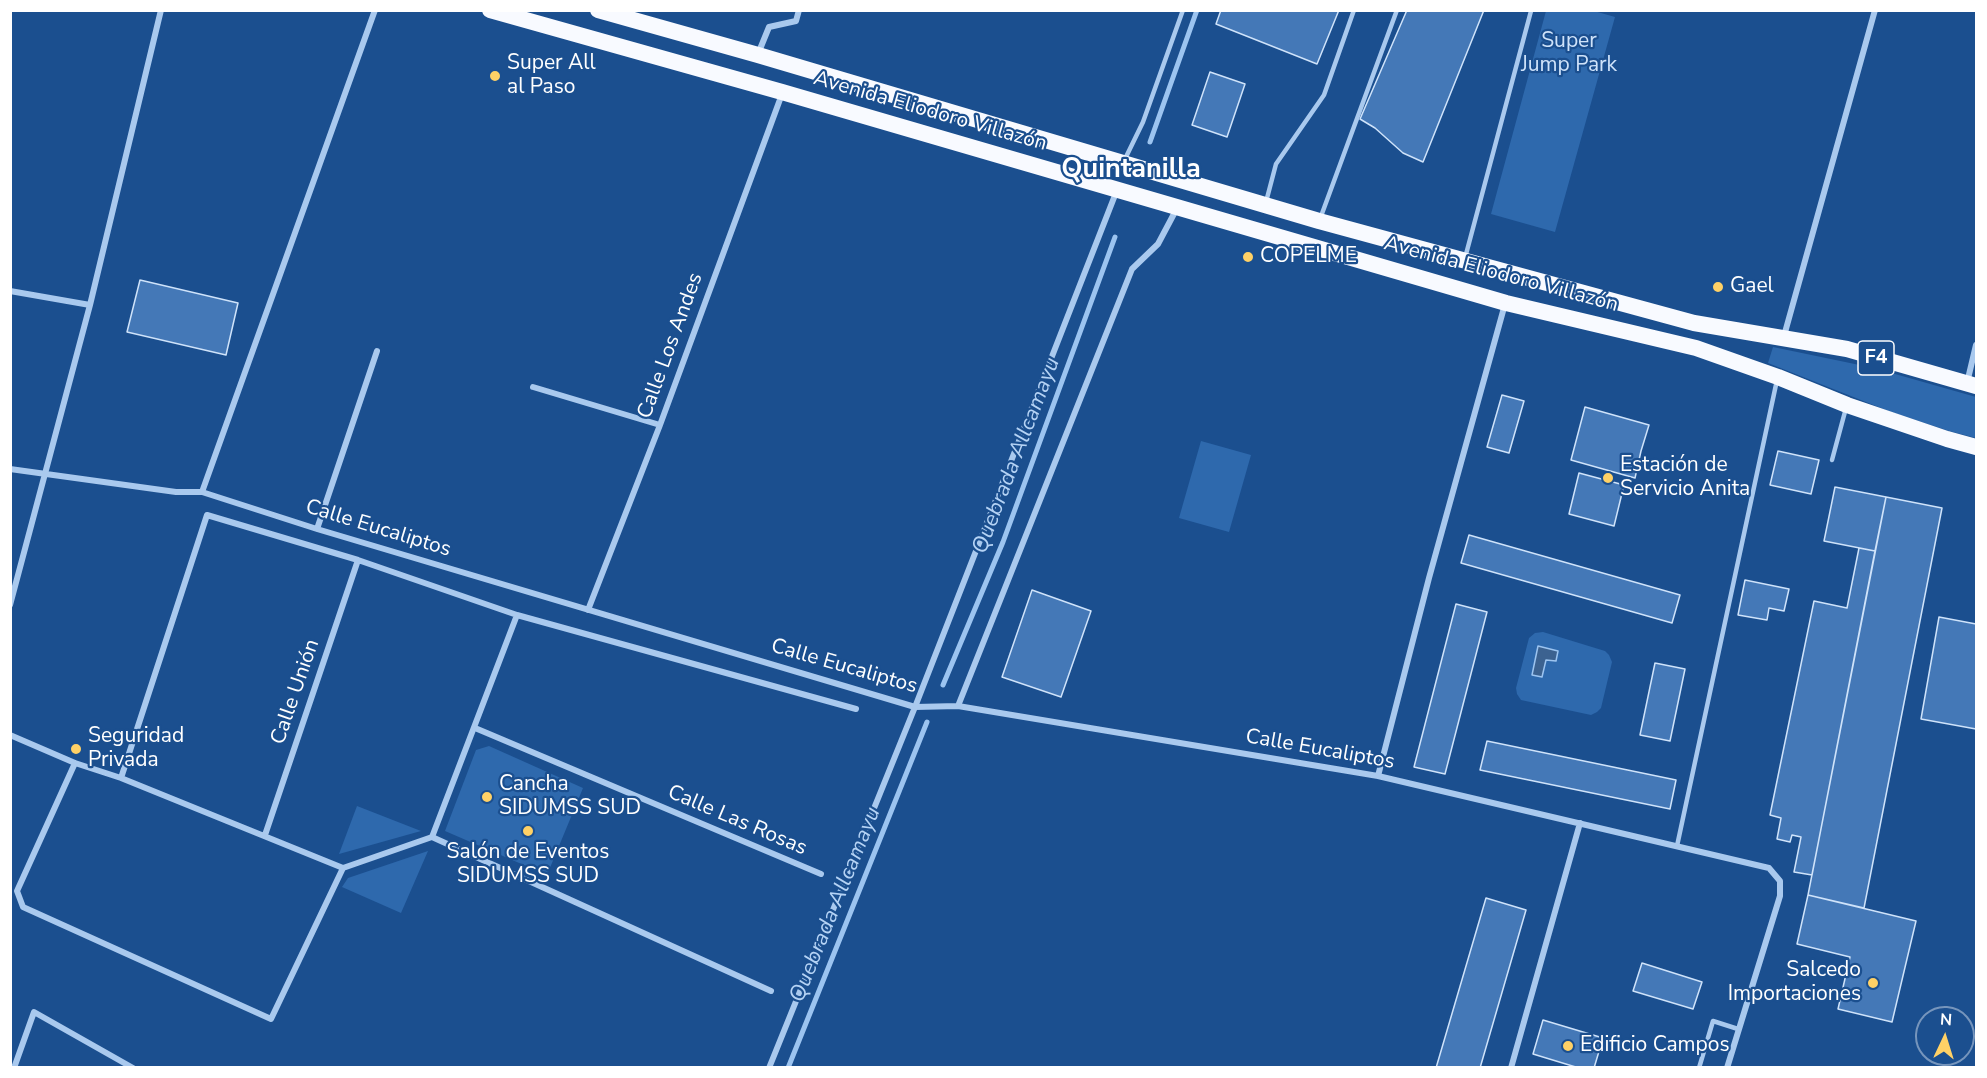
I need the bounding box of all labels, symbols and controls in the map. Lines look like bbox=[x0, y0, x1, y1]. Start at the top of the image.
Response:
park label: Super Jump Park bbox=[1521, 29, 1617, 79]
place label: Super All al Paso bbox=[507, 51, 596, 101]
street label: Avenida Eliodoro Villazón bbox=[810, 67, 1050, 157]
marker: Super All al Paso bbox=[488, 69, 502, 83]
district label: Quintanilla bbox=[1061, 154, 1201, 186]
street label: Avenida Eliodoro Villazón bbox=[1381, 232, 1621, 318]
place label: COPELME bbox=[1260, 244, 1357, 270]
marker: COPELME bbox=[1241, 250, 1255, 264]
street label: Calle Los Andes bbox=[633, 270, 709, 422]
place label: Gael bbox=[1730, 274, 1774, 300]
marker: Gael bbox=[1711, 280, 1725, 294]
road number: F4 bbox=[1858, 341, 1894, 375]
water label: Quebrada Allcamayu bbox=[967, 354, 1067, 558]
place label: Estación de Servicio Anita bbox=[1620, 453, 1750, 503]
marker: Estación de Servicio Anita bbox=[1601, 471, 1615, 485]
street label: Calle Eucaliptos bbox=[302, 495, 454, 563]
street label: Calle Eucaliptos bbox=[768, 634, 920, 700]
street label: Calle Unión bbox=[266, 636, 326, 748]
place label: Seguridad Privada bbox=[88, 724, 184, 774]
street label: Calle Eucaliptos bbox=[1244, 724, 1396, 776]
marker: Seguridad Privada bbox=[69, 742, 83, 756]
place label: Cancha SIDUMSS SUD bbox=[499, 772, 641, 822]
street label: Calle Las Rosas bbox=[664, 780, 810, 862]
marker: Cancha SIDUMSS SUD bbox=[480, 790, 494, 804]
water label: Quebrada Allcamayu bbox=[785, 804, 887, 1006]
marker: Salón de Eventos SIDUMSS SUD bbox=[521, 824, 535, 838]
place label: Salón de Eventos SIDUMSS SUD bbox=[447, 840, 609, 890]
place label: Salcedo Importaciones bbox=[1728, 958, 1861, 1008]
marker: Salcedo Importaciones bbox=[1866, 976, 1880, 990]
north arrow bbox=[1915, 1006, 1975, 1066]
text: N bbox=[1939, 1009, 1953, 1031]
place label: Edificio Campos bbox=[1580, 1033, 1730, 1059]
marker: Edificio Campos bbox=[1561, 1039, 1575, 1053]

